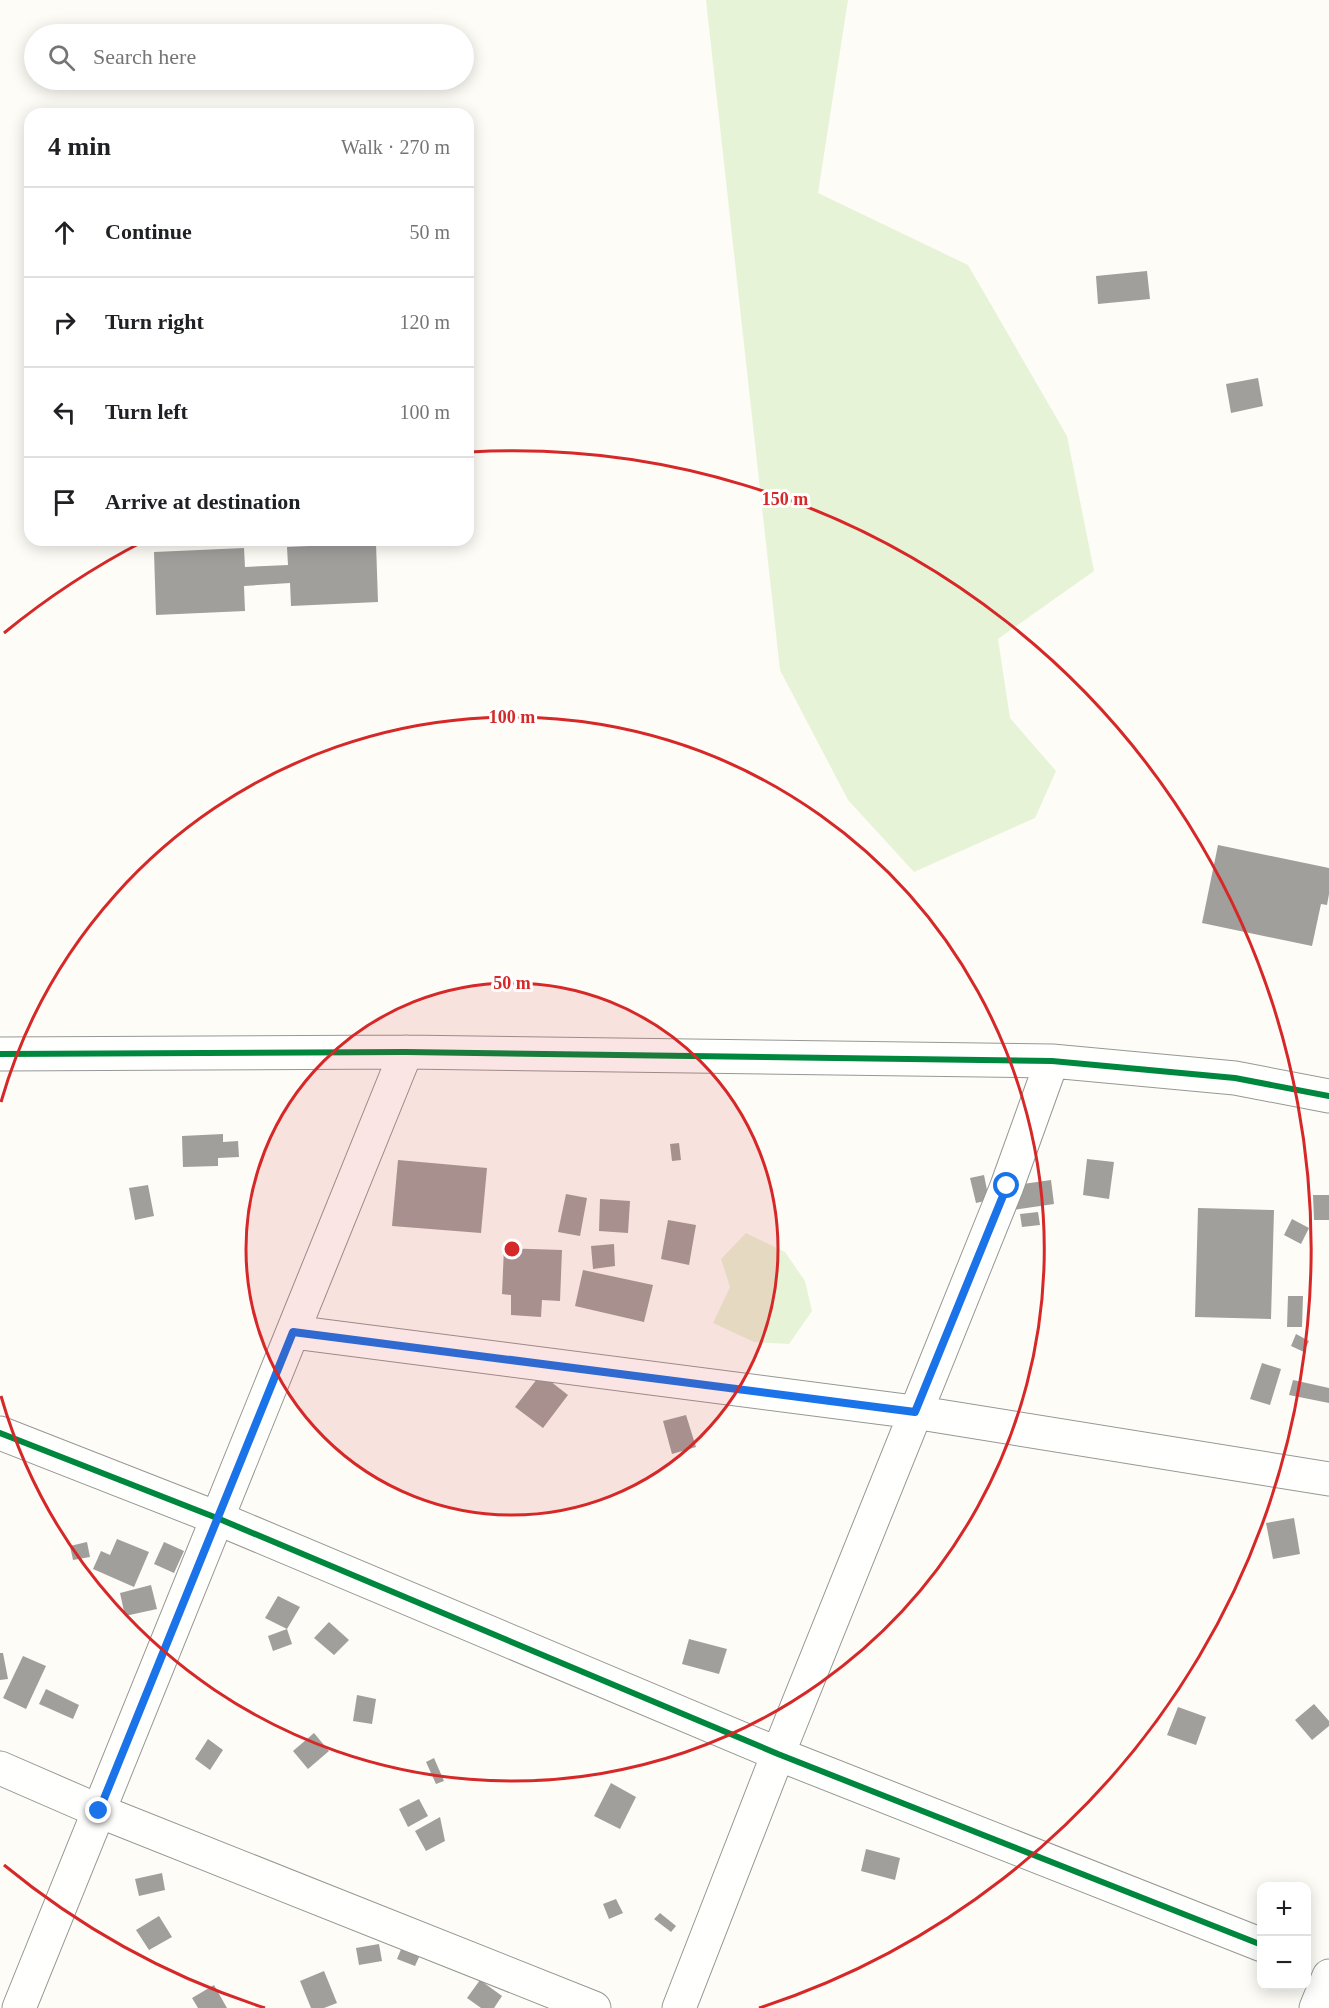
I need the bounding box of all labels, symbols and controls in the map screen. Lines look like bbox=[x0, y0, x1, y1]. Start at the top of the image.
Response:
search box bbox=[24, 24, 474, 90]
icon: search bbox=[45, 41, 78, 74]
text: Search here bbox=[93, 44, 196, 69]
text: 4 min bbox=[48, 132, 111, 161]
text: Walk · 270 m bbox=[341, 136, 450, 158]
icon: ahead bbox=[48, 216, 81, 249]
text: Continue bbox=[105, 219, 192, 244]
text: 50 m bbox=[409, 221, 450, 243]
icon: right bbox=[48, 306, 81, 339]
text: Turn right bbox=[105, 309, 204, 334]
text: 120 m bbox=[399, 311, 450, 333]
icon: left bbox=[48, 396, 81, 429]
text: Turn left bbox=[105, 399, 188, 424]
text: 100 m bbox=[399, 401, 450, 423]
icon: arrive bbox=[48, 486, 81, 519]
text: Arrive at destination bbox=[105, 489, 301, 514]
text: 150 m bbox=[762, 489, 808, 509]
text: 100 m bbox=[489, 707, 535, 727]
text: 50 m bbox=[493, 973, 531, 993]
route start bbox=[993, 1172, 1019, 1198]
centre of rings bbox=[502, 1239, 522, 1259]
route end bbox=[85, 1797, 111, 1823]
map controls bbox=[1257, 1882, 1311, 1990]
button: + bbox=[1257, 1882, 1311, 1936]
button: − bbox=[1257, 1936, 1311, 1990]

